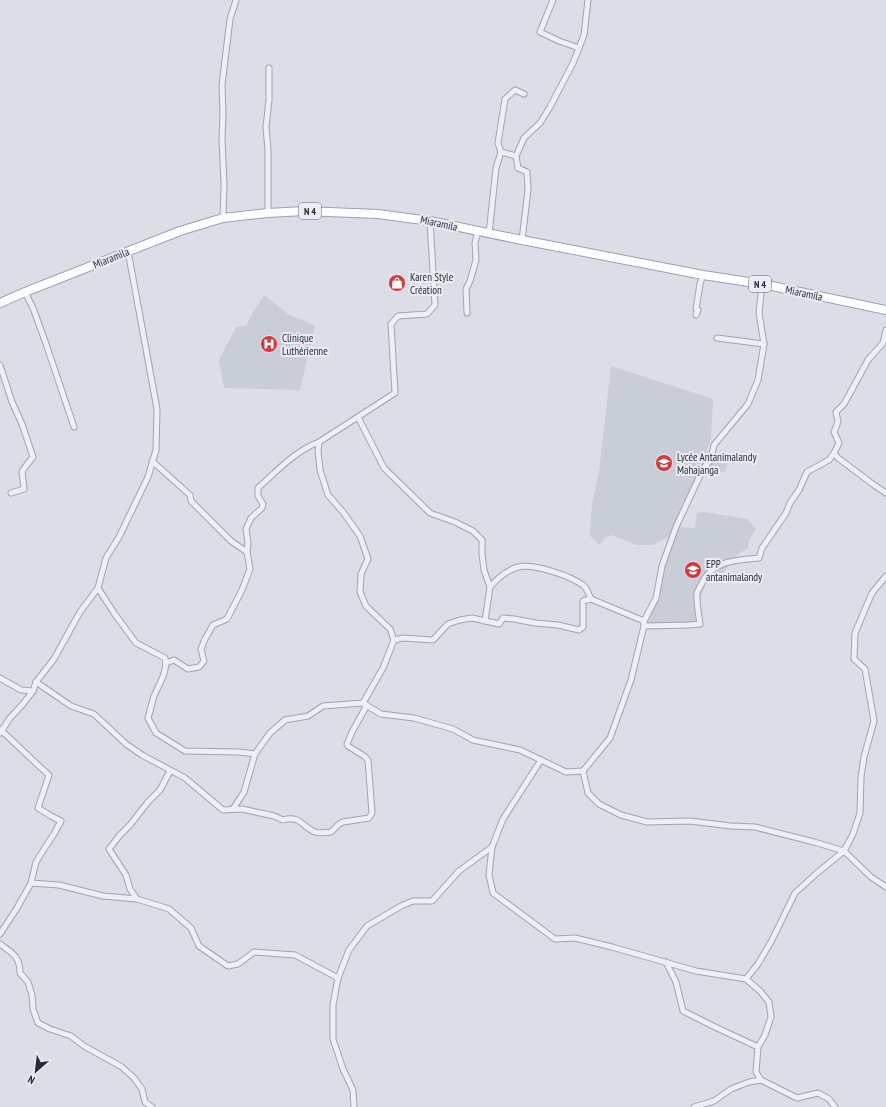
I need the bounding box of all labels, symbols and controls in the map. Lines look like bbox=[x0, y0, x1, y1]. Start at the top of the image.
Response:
road number: N 4 bbox=[299, 203, 321, 219]
street label: Miaramila bbox=[419, 212, 459, 234]
street label: Miaramila bbox=[91, 244, 131, 272]
place label: Karen Style Création bbox=[410, 270, 454, 297]
shop icon: Karen Style Création bbox=[387, 273, 407, 293]
road number: N 4 bbox=[749, 276, 771, 292]
street label: Miaramila bbox=[784, 282, 824, 304]
place label: Clinique Luthérienne bbox=[282, 331, 328, 358]
hospital icon: Clinique Luthérienne bbox=[259, 334, 279, 354]
place label: Lycée Antanimalandy Mahajanga bbox=[677, 450, 757, 477]
school or university icon: Lycée Antanimalandy Mahajanga bbox=[654, 453, 674, 473]
place label: EPP antanimalandy bbox=[706, 557, 763, 584]
school or university icon: EPP antanimalandy bbox=[683, 560, 703, 580]
north arrow bbox=[16, 1051, 56, 1091]
text: N bbox=[25, 1072, 37, 1087]

